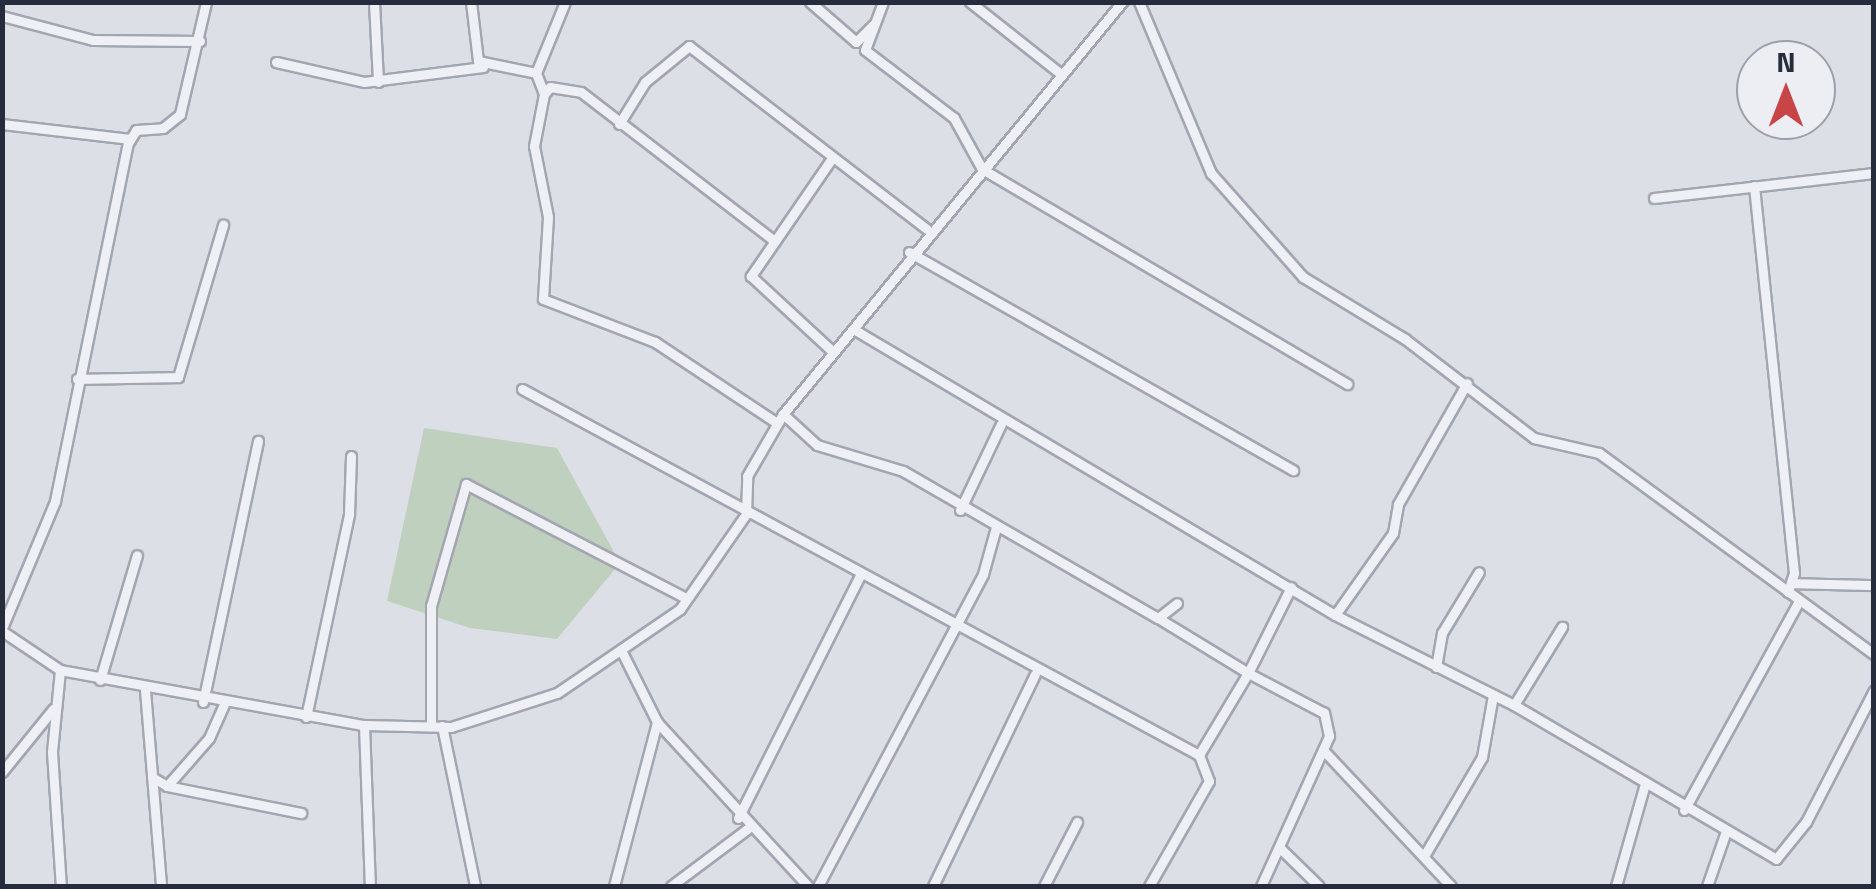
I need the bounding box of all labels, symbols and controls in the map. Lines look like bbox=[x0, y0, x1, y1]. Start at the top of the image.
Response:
north arrow bbox=[1736, 40, 1836, 140]
text: N bbox=[1776, 40, 1796, 83]

